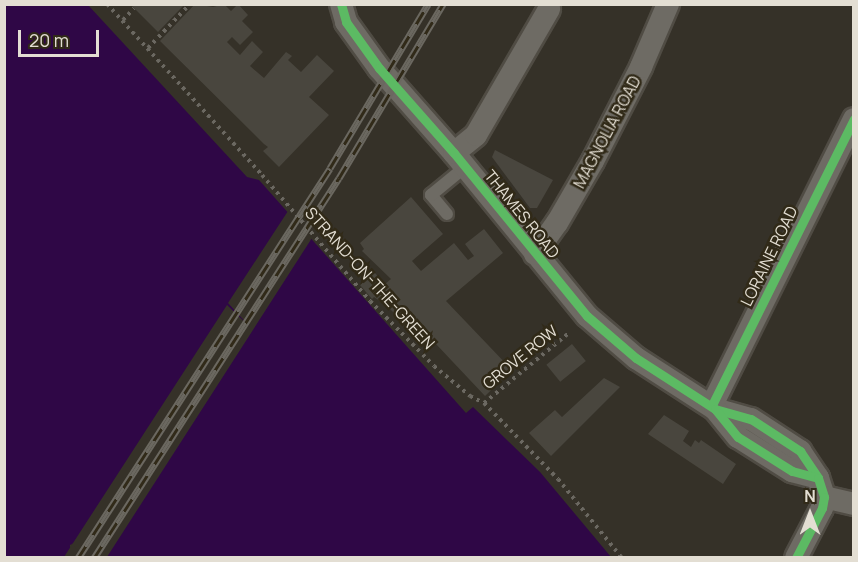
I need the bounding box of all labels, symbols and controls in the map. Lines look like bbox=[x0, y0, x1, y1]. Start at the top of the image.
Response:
scale bar bbox=[21, 18, 102, 56]
text: 20 m bbox=[29, 28, 69, 52]
street label: MAGNOLIA ROAD bbox=[569, 73, 645, 191]
street label: THAMES ROAD bbox=[481, 166, 563, 262]
street label: STRAND-ON-THE-GREEN bbox=[301, 203, 439, 353]
street label: LORAINE ROAD bbox=[737, 203, 801, 309]
street label: GROVE ROW bbox=[479, 321, 561, 393]
north arrow bbox=[780, 484, 840, 544]
text: N bbox=[804, 485, 816, 507]

